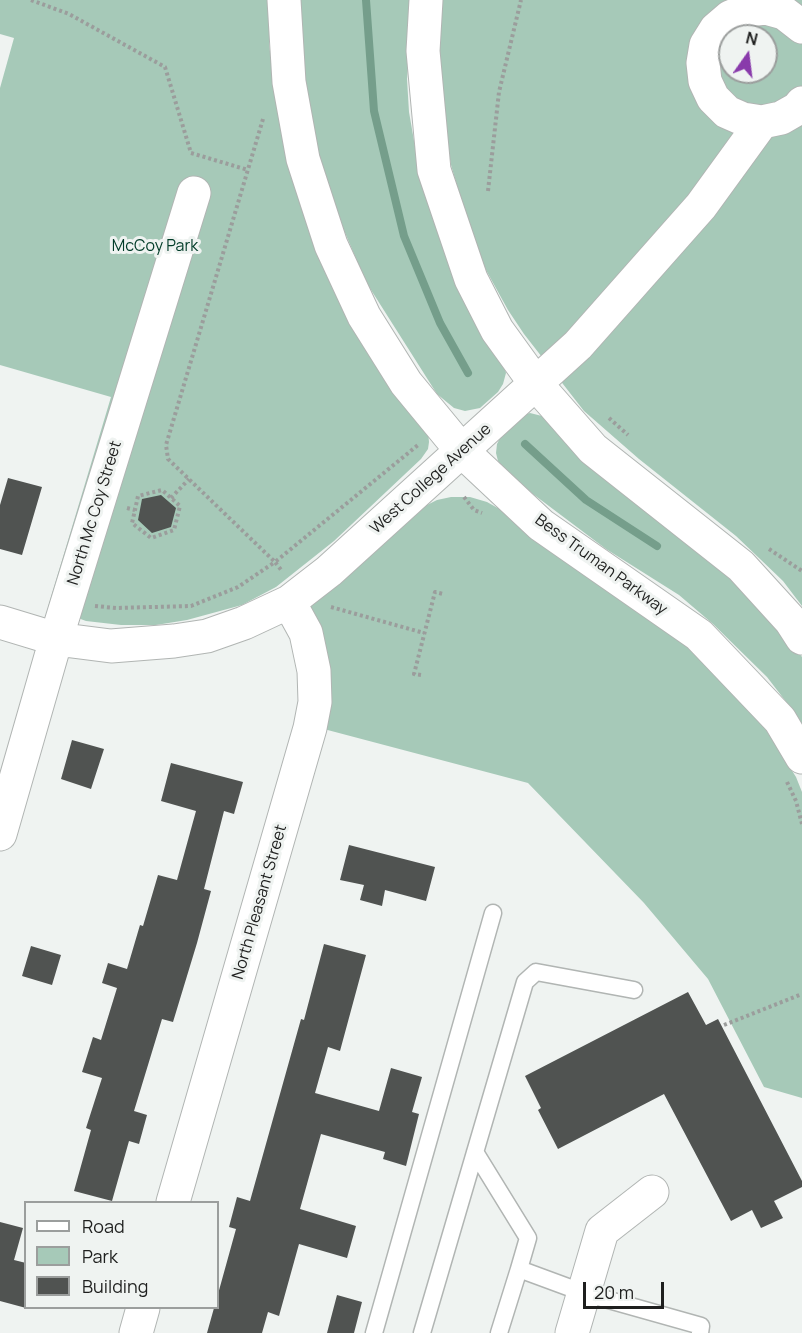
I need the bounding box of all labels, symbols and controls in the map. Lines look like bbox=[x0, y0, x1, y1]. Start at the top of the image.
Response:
north arrow bbox=[718, 24, 778, 84]
text: N bbox=[744, 26, 760, 51]
park label: McCoy Park bbox=[112, 237, 198, 257]
street label: West College Avenue bbox=[367, 420, 495, 538]
street label: North Mc Coy Street bbox=[64, 438, 126, 588]
street label: Bess Truman Parkway bbox=[531, 511, 671, 619]
street label: North Pleasant Street bbox=[229, 822, 291, 982]
legend bbox=[24, 1201, 219, 1309]
text: Road bbox=[82, 1214, 125, 1238]
text: Park bbox=[82, 1244, 118, 1268]
scale bar bbox=[586, 1270, 667, 1308]
text: Building bbox=[82, 1274, 148, 1298]
text: 20 m bbox=[594, 1280, 634, 1304]

